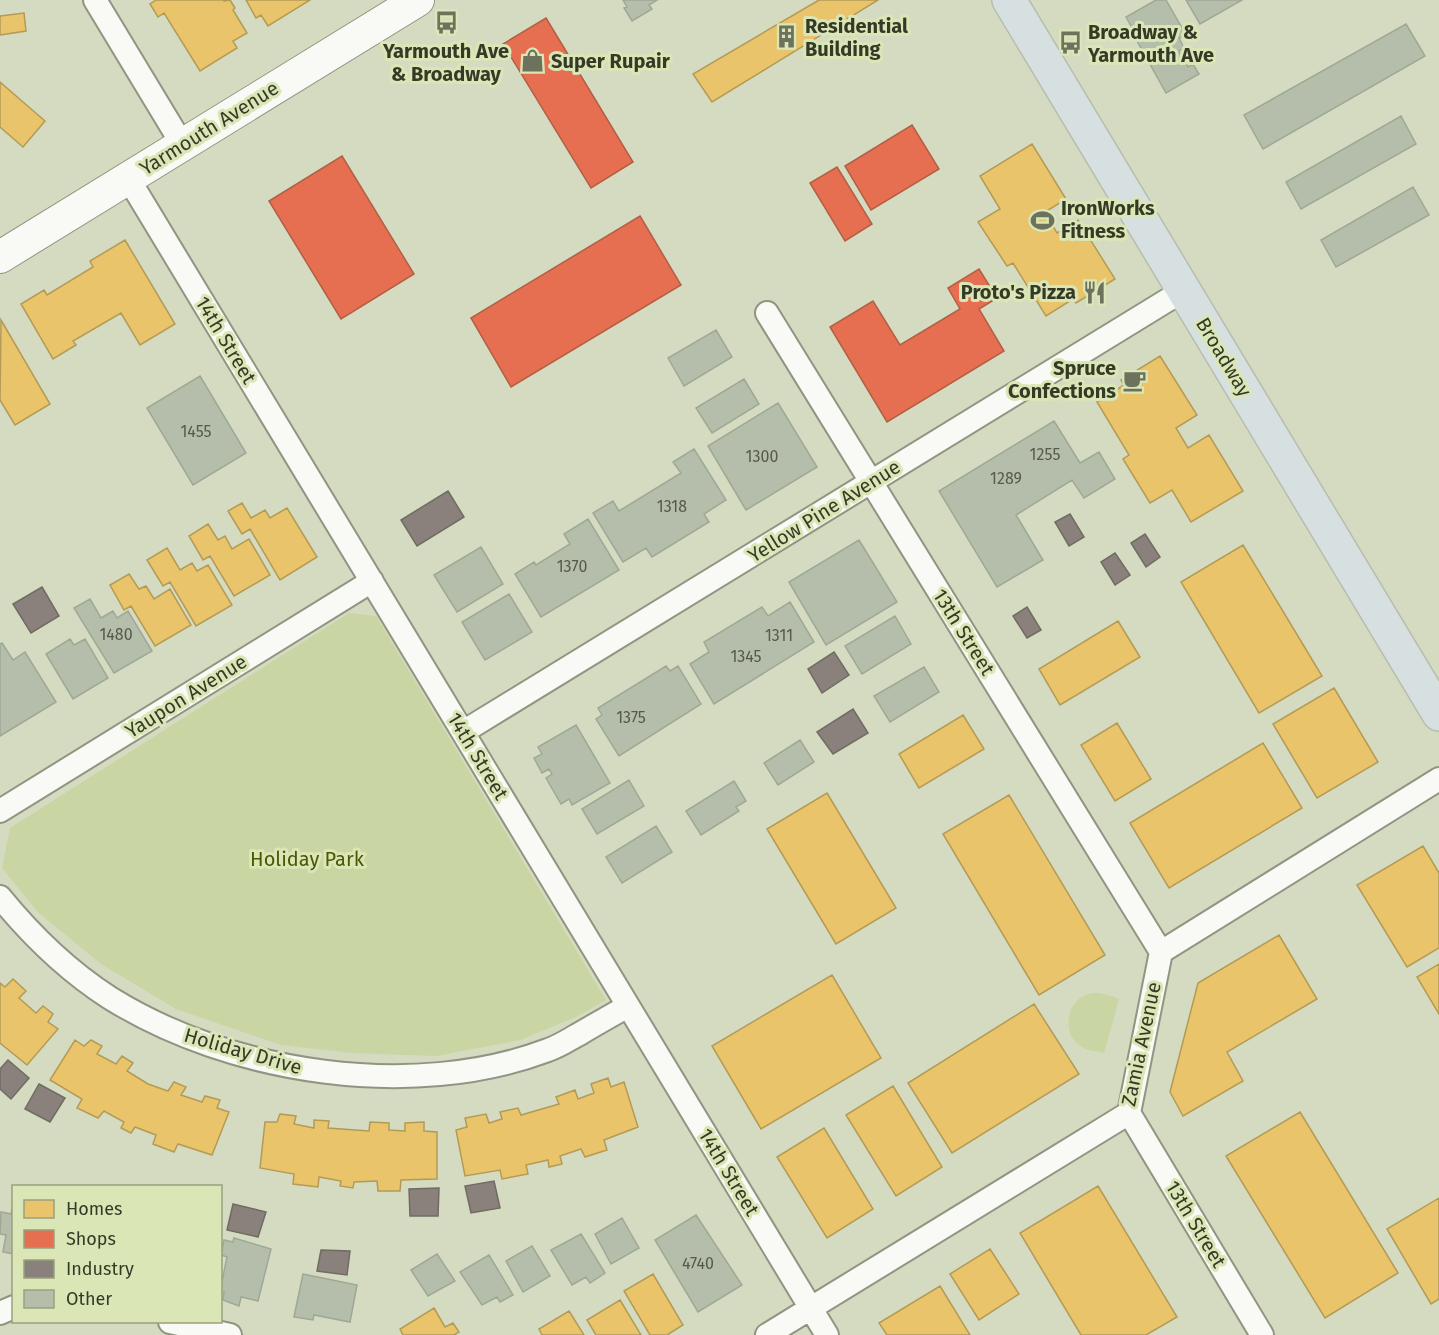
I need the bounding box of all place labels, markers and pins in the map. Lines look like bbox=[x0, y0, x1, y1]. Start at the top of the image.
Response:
bus stop icon: Yarmouth Ave & Broadway bbox=[433, 10, 459, 36]
place label: Residential Building bbox=[805, 14, 908, 61]
place label: Broadway & Yarmouth Ave bbox=[1087, 20, 1214, 67]
building icon: Residential Building bbox=[774, 24, 800, 50]
bus stop icon: Broadway & Yarmouth Ave bbox=[1057, 30, 1083, 56]
place label: Yarmouth Ave & Broadway bbox=[382, 39, 509, 86]
shop icon: Super Rupair bbox=[520, 48, 546, 74]
place label: Super Rupair bbox=[551, 49, 671, 73]
place label: IronWorks Fitness bbox=[1061, 196, 1155, 243]
sports icon: IronWorks Fitness bbox=[1030, 207, 1056, 233]
restaurant icon: Proto's Pizza bbox=[1081, 279, 1107, 305]
place label: Proto's Pizza bbox=[961, 280, 1076, 304]
place label: Spruce Confections bbox=[1008, 356, 1116, 403]
cafe icon: Spruce Confections bbox=[1121, 367, 1147, 393]

